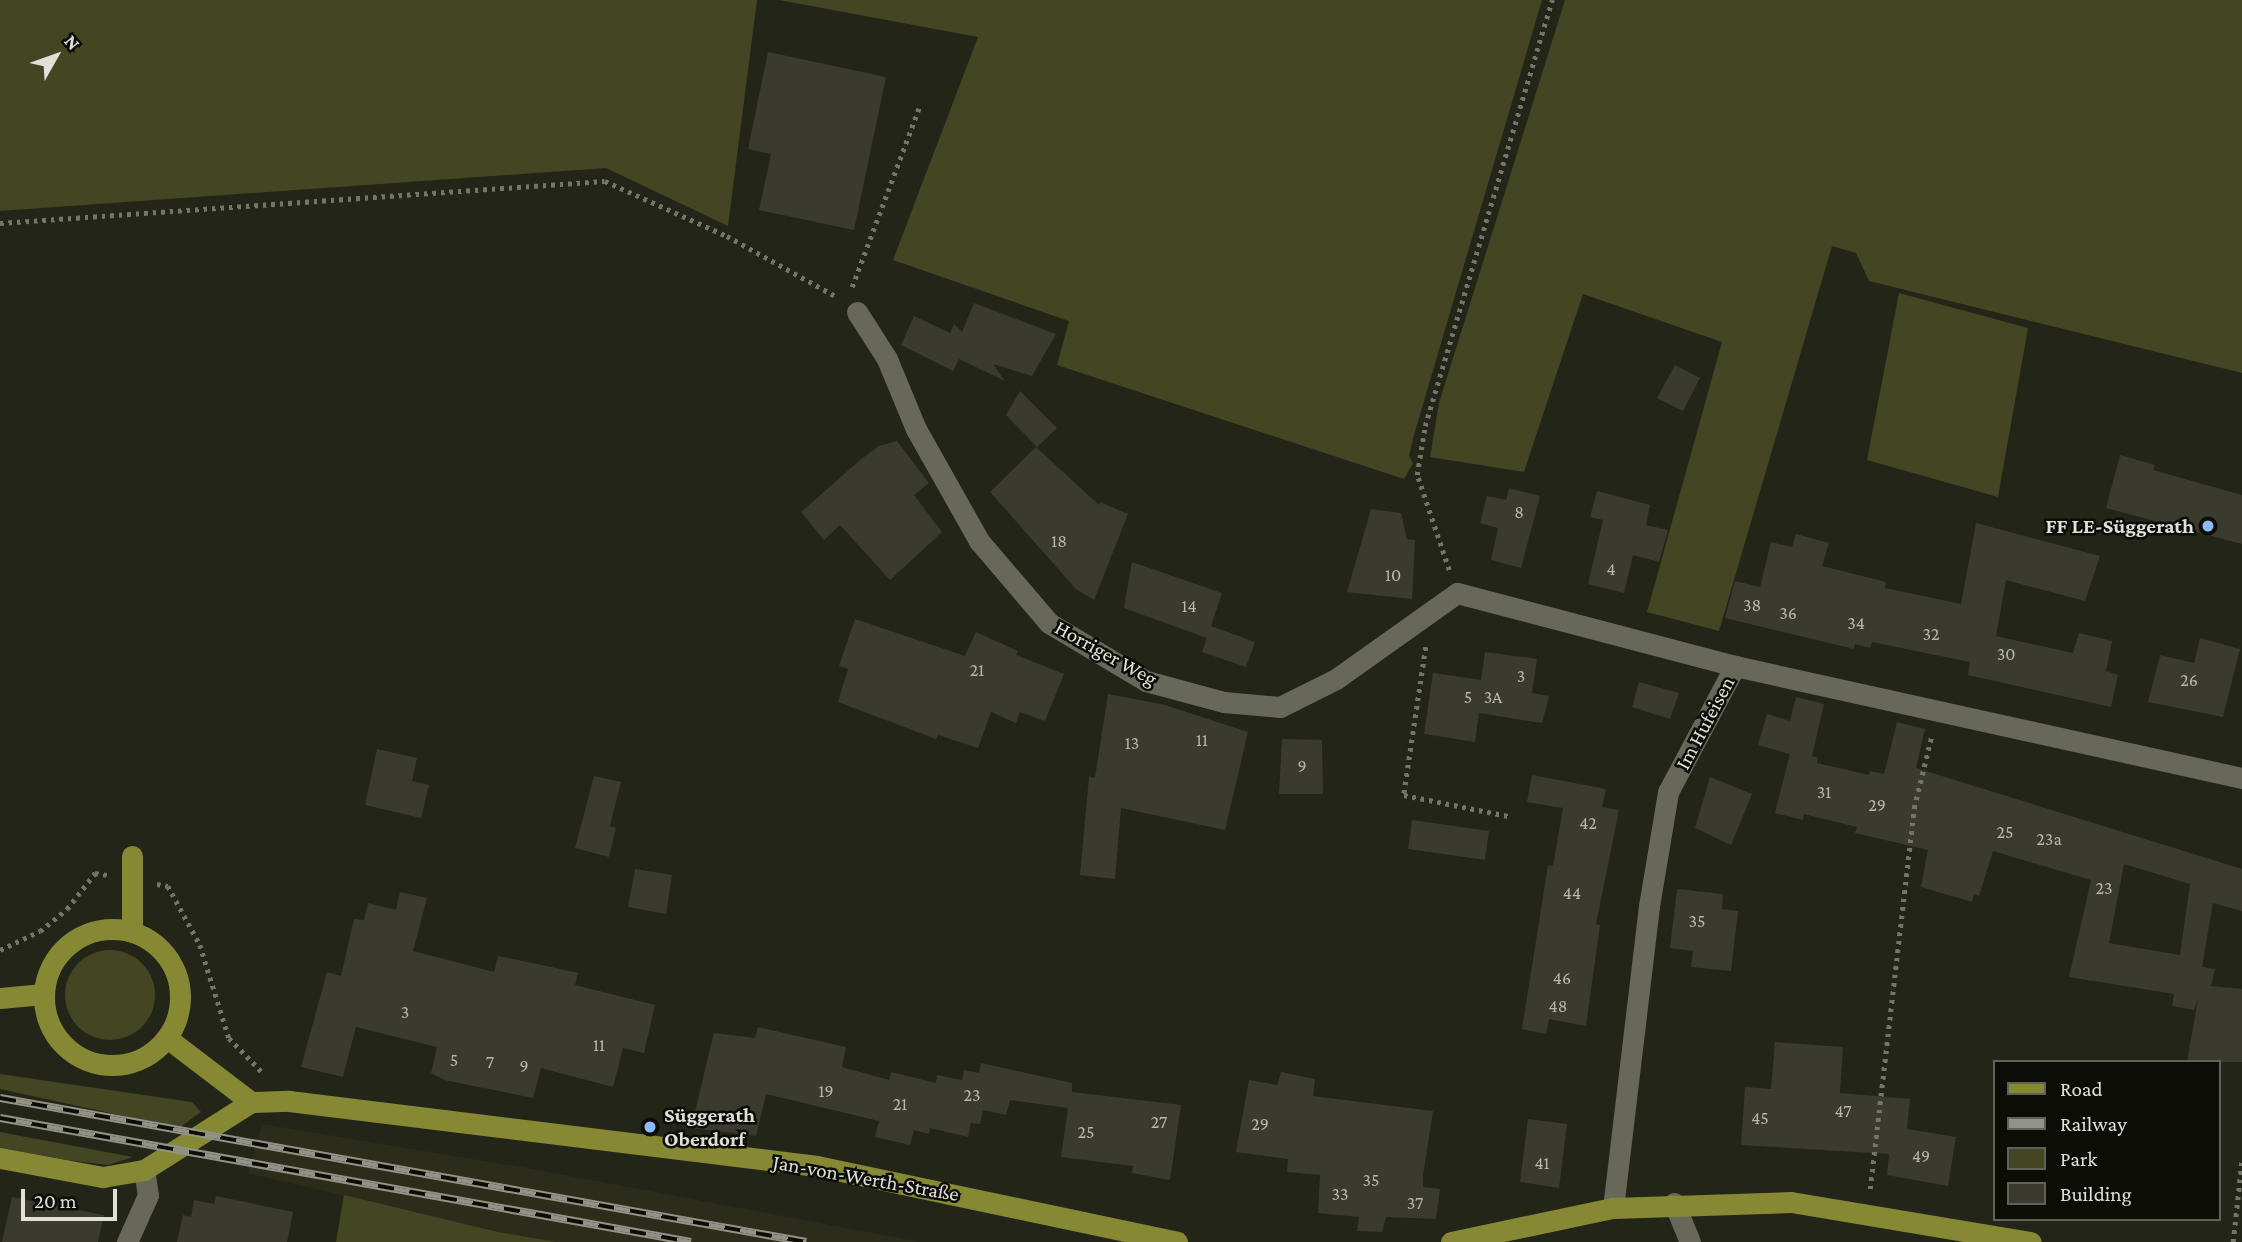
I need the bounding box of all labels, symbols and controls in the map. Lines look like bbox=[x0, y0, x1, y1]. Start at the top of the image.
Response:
north arrow bbox=[21, 21, 91, 91]
text: N bbox=[60, 30, 85, 54]
house number: 8 bbox=[1514, 501, 1524, 523]
place label: FF LE-Süggerath bbox=[2045, 513, 2194, 539]
marker: FF LE-Süggerath bbox=[2200, 518, 2216, 534]
house number: 18 bbox=[1051, 530, 1067, 552]
house number: 4 bbox=[1606, 558, 1616, 580]
house number: 10 bbox=[1385, 564, 1401, 586]
house number: 38 bbox=[1743, 594, 1761, 616]
house number: 14 bbox=[1181, 595, 1197, 617]
house number: 36 bbox=[1779, 602, 1797, 624]
house number: 34 bbox=[1847, 612, 1865, 634]
street label: Horriger Weg bbox=[1050, 615, 1162, 691]
house number: 32 bbox=[1922, 623, 1940, 645]
house number: 30 bbox=[1997, 643, 2015, 665]
house number: 21 bbox=[970, 659, 984, 681]
house number: 3 bbox=[1517, 665, 1525, 687]
house number: 26 bbox=[2180, 669, 2198, 691]
street label: Im Hufeisen bbox=[1670, 672, 1740, 774]
house number: 5 bbox=[1464, 686, 1472, 708]
house number: 3A bbox=[1484, 686, 1502, 708]
house number: 11 bbox=[1196, 729, 1208, 751]
house number: 13 bbox=[1125, 732, 1139, 754]
house number: 9 bbox=[1297, 755, 1307, 777]
house number: 31 bbox=[1817, 781, 1831, 803]
house number: 29 bbox=[1868, 794, 1886, 816]
house number: 42 bbox=[1579, 812, 1597, 834]
house number: 25 bbox=[1996, 821, 2014, 843]
house number: 23a bbox=[2036, 828, 2062, 850]
house number: 23 bbox=[2095, 877, 2113, 899]
house number: 44 bbox=[1563, 882, 1581, 904]
house number: 35 bbox=[1688, 910, 1706, 932]
house number: 46 bbox=[1553, 967, 1571, 989]
house number: 48 bbox=[1549, 995, 1567, 1017]
house number: 3 bbox=[401, 1001, 409, 1023]
house number: 11 bbox=[593, 1034, 605, 1056]
house number: 5 bbox=[450, 1049, 458, 1071]
house number: 7 bbox=[486, 1051, 494, 1073]
house number: 9 bbox=[519, 1055, 529, 1077]
legend bbox=[1994, 1060, 2221, 1221]
text: Road bbox=[2060, 1077, 2103, 1101]
house number: 19 bbox=[818, 1080, 834, 1102]
house number: 23 bbox=[963, 1084, 981, 1106]
house number: 21 bbox=[893, 1093, 907, 1115]
house number: 47 bbox=[1834, 1100, 1852, 1122]
place label: Süggerath Oberdorf bbox=[664, 1102, 755, 1152]
house number: 45 bbox=[1751, 1107, 1769, 1129]
house number: 27 bbox=[1151, 1111, 1167, 1133]
text: Railway bbox=[2060, 1112, 2127, 1136]
house number: 29 bbox=[1251, 1113, 1269, 1135]
marker: Süggerath Oberdorf bbox=[642, 1119, 658, 1135]
house number: 25 bbox=[1077, 1121, 1095, 1143]
house number: 49 bbox=[1912, 1145, 1930, 1167]
text: Park bbox=[2060, 1147, 2097, 1171]
street label: Jan-von-Werth-Straße bbox=[771, 1149, 961, 1207]
house number: 41 bbox=[1534, 1152, 1550, 1174]
house number: 35 bbox=[1362, 1169, 1380, 1191]
scale bar bbox=[24, 1176, 121, 1220]
text: Building bbox=[2060, 1182, 2132, 1206]
house number: 33 bbox=[1332, 1183, 1348, 1205]
text: 20 m bbox=[34, 1189, 77, 1213]
house number: 37 bbox=[1407, 1192, 1423, 1214]

